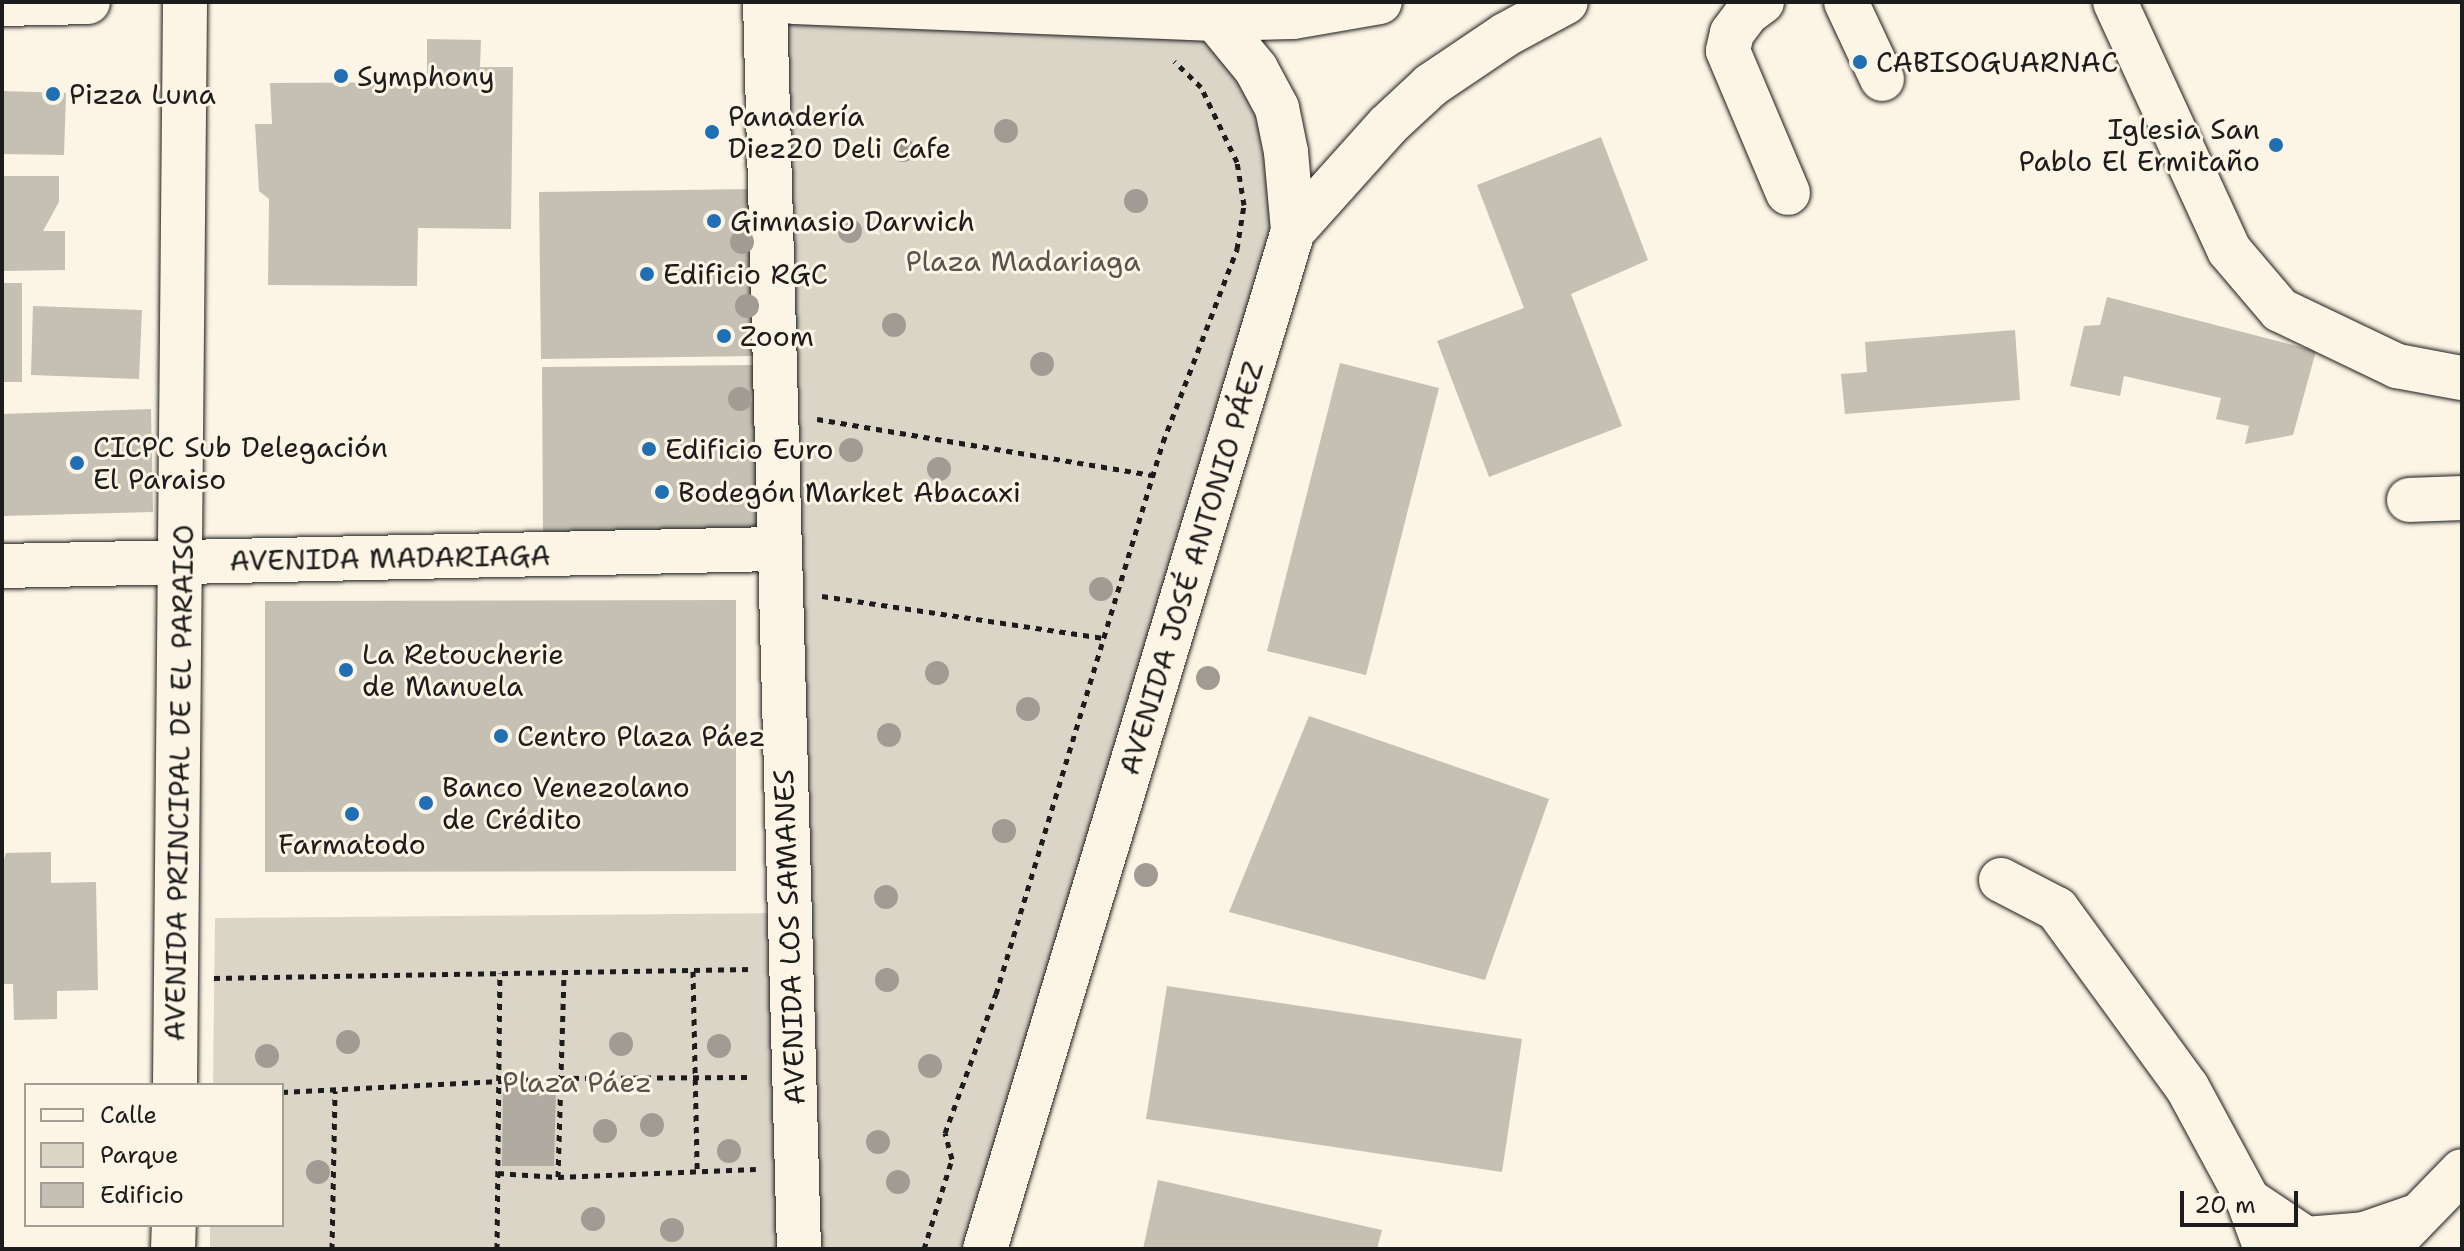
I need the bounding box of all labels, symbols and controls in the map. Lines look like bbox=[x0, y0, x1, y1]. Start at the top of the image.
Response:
place label: CABISOGUARNAC bbox=[1876, 45, 2118, 79]
marker: CABISOGUARNAC bbox=[1851, 53, 1869, 71]
place label: Symphony bbox=[357, 59, 495, 93]
marker: Symphony bbox=[332, 67, 350, 85]
place label: Pizza Luna bbox=[69, 77, 216, 111]
marker: Pizza Luna bbox=[44, 85, 62, 103]
place label: Panadería Diez20 Deli Cafe bbox=[728, 99, 951, 165]
place label: Iglesia San Pablo El Ermitaño bbox=[2019, 112, 2260, 178]
marker: Panadería Diez20 Deli Cafe bbox=[703, 123, 721, 141]
marker: Iglesia San Pablo El Ermitaño bbox=[2267, 136, 2285, 154]
place label: Gimnasio Darwich bbox=[730, 204, 975, 238]
marker: Gimnasio Darwich bbox=[705, 212, 723, 230]
park label: Plaza Madariaga bbox=[905, 244, 1141, 278]
place label: Edificio RGC bbox=[663, 257, 828, 291]
marker: Edificio RGC bbox=[638, 265, 656, 283]
place label: Zoom bbox=[740, 319, 814, 353]
marker: Zoom bbox=[715, 327, 733, 345]
street label: AVENIDA JOSÉ ANTONIO PÁEZ bbox=[1112, 357, 1270, 779]
place label: CICPC Sub Delegación El Paraiso bbox=[93, 430, 388, 496]
place label: Edificio Euro bbox=[665, 432, 833, 466]
marker: Edificio Euro bbox=[640, 440, 658, 458]
marker: CICPC Sub Delegación El Paraiso bbox=[68, 454, 86, 472]
place label: Bodegón Market Abacaxi bbox=[678, 475, 1021, 509]
marker: Bodegón Market Abacaxi bbox=[653, 483, 671, 501]
street label: AVENIDA PRINCIPAL DE EL PARAISO bbox=[158, 524, 200, 1042]
street label: AVENIDA MADARIAGA bbox=[229, 538, 551, 578]
place label: La Retoucherie de Manuela bbox=[362, 637, 564, 703]
marker: La Retoucherie de Manuela bbox=[337, 661, 355, 679]
place label: Centro Plaza Páez bbox=[517, 719, 766, 753]
marker: Centro Plaza Páez bbox=[492, 727, 510, 745]
street label: AVENIDA LOS SAMANES bbox=[766, 769, 812, 1105]
place label: Banco Venezolano de Crédito bbox=[442, 770, 690, 836]
marker: Banco Venezolano de Crédito bbox=[417, 794, 435, 812]
marker: Farmatodo bbox=[343, 805, 361, 823]
place label: Farmatodo bbox=[278, 827, 426, 861]
park label: Plaza Páez bbox=[502, 1065, 652, 1099]
legend bbox=[24, 1083, 284, 1227]
text: Calle bbox=[100, 1099, 157, 1131]
text: Parque bbox=[100, 1139, 179, 1171]
scale bar bbox=[2184, 1175, 2302, 1225]
text: Edificio bbox=[100, 1179, 184, 1211]
text: 20 m bbox=[2194, 1189, 2256, 1221]

